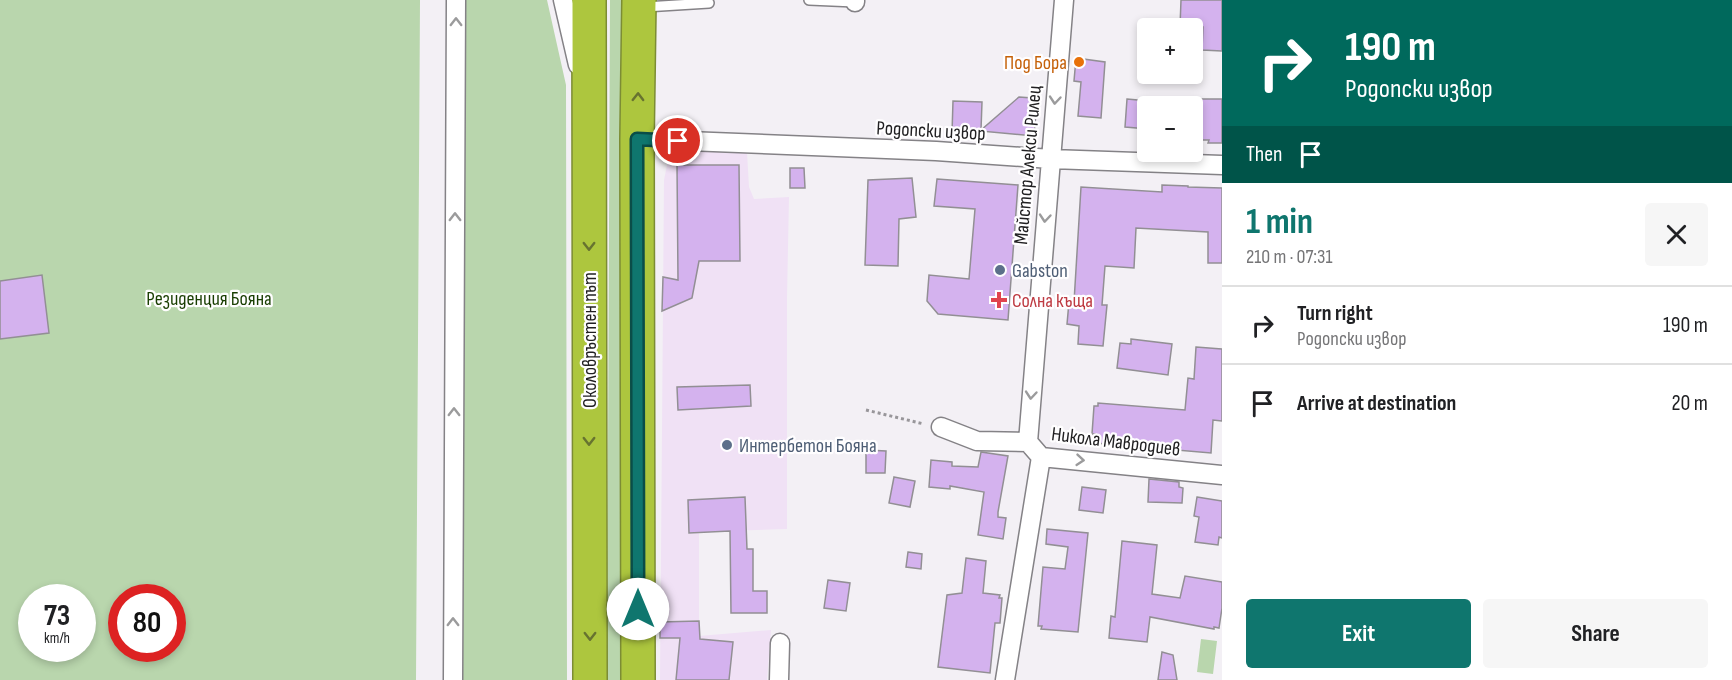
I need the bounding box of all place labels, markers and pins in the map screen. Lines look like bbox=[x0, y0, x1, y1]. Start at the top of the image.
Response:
place label: Под Бора bbox=[1004, 51, 1067, 75]
marker: Под Бора bbox=[1072, 55, 1086, 69]
pin bbox=[652, 115, 703, 166]
place label: Gabston bbox=[1012, 259, 1068, 283]
marker: Gabston bbox=[993, 263, 1007, 277]
place label: Солна къща bbox=[1012, 289, 1093, 313]
marker: Солна къща bbox=[990, 291, 1008, 309]
place label: Интербетон Бояна bbox=[739, 434, 877, 458]
marker: Интербетон Бояна bbox=[720, 438, 734, 452]

